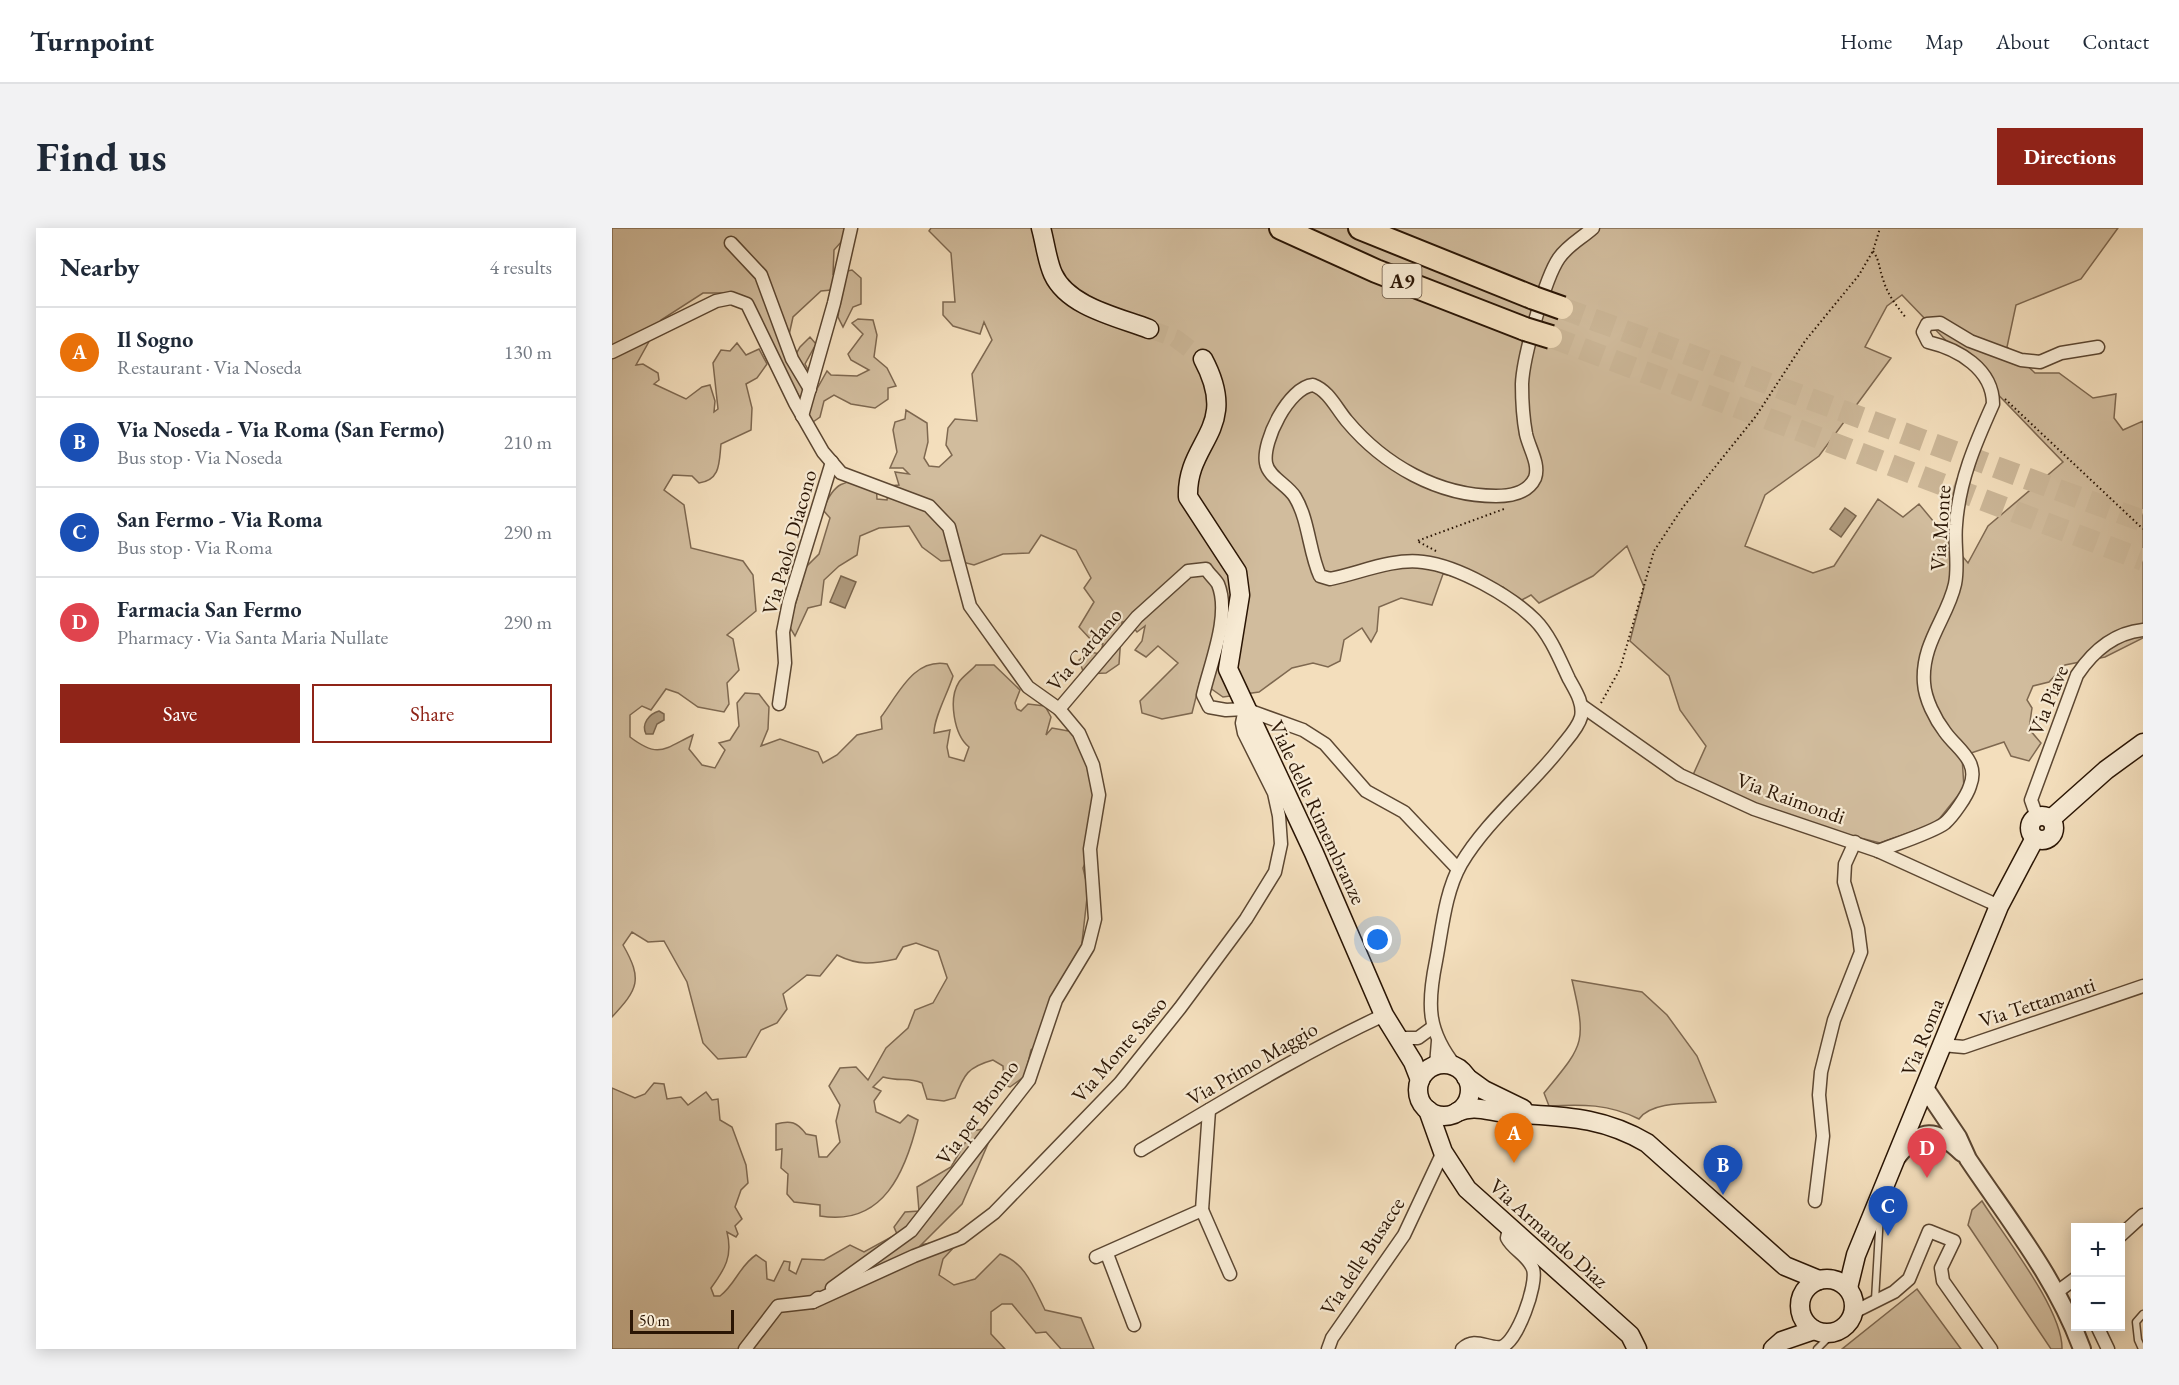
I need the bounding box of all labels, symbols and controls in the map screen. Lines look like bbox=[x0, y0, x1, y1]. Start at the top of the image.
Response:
text: Turnpoint bbox=[30, 23, 154, 59]
text: Home bbox=[1840, 28, 1892, 55]
text: Map bbox=[1925, 28, 1963, 55]
text: About bbox=[1996, 28, 2049, 55]
text: Contact bbox=[2082, 28, 2149, 55]
button: Directions bbox=[1997, 128, 2143, 185]
text: Find us bbox=[36, 129, 167, 184]
text: Nearby bbox=[60, 250, 140, 284]
text: 4 results bbox=[489, 254, 552, 280]
road number: A9 bbox=[1382, 264, 1422, 298]
text: Il Sogno bbox=[117, 325, 193, 354]
text: A bbox=[72, 339, 87, 365]
text: 130 m bbox=[504, 339, 552, 365]
text: Restaurant · Via Noseda bbox=[117, 354, 302, 380]
text: Via Noseda - Via Roma (San Fermo) bbox=[117, 415, 444, 444]
text: B bbox=[73, 429, 86, 455]
text: 210 m bbox=[504, 429, 552, 455]
text: Bus stop · Via Noseda bbox=[117, 444, 283, 470]
street label: Via Paolo Diacono bbox=[755, 466, 823, 618]
street label: Via Monte bbox=[1924, 484, 1956, 572]
text: San Fermo - Via Roma bbox=[117, 505, 322, 534]
text: C bbox=[72, 519, 87, 545]
text: 290 m bbox=[504, 519, 552, 545]
text: Bus stop · Via Roma bbox=[117, 534, 272, 560]
text: Farmacia San Fermo bbox=[117, 595, 302, 624]
street label: Via Cardano bbox=[1040, 602, 1128, 696]
text: D bbox=[72, 609, 87, 635]
text: 290 m bbox=[504, 609, 552, 635]
text: Pharmacy · Via Santa Maria Nullate bbox=[117, 624, 388, 650]
street label: Via Piave bbox=[2022, 661, 2074, 739]
button: Save bbox=[60, 684, 300, 743]
button: Share bbox=[312, 684, 552, 743]
street label: Viale delle Rimembranze bbox=[1263, 716, 1373, 908]
street label: Via Raimondi bbox=[1733, 766, 1849, 830]
your location bbox=[1363, 925, 1392, 954]
street label: Via Tettamanti bbox=[1975, 971, 2099, 1033]
street label: Via Monte Sasso bbox=[1065, 990, 1173, 1108]
street label: Via Roma bbox=[1894, 994, 1950, 1080]
street label: Via Primo Maggio bbox=[1182, 1015, 1322, 1111]
street label: Via per Bronno bbox=[930, 1054, 1024, 1170]
pin: A bbox=[1494, 1114, 1534, 1163]
pin: D bbox=[1908, 1128, 1946, 1178]
pin: B bbox=[1704, 1146, 1742, 1195]
street label: Via Armando Diaz bbox=[1484, 1173, 1614, 1294]
pin: C bbox=[1868, 1186, 1908, 1236]
street label: Via delle Busacce bbox=[1314, 1192, 1410, 1320]
map controls bbox=[2071, 1223, 2125, 1331]
button: + bbox=[2071, 1223, 2125, 1277]
button: − bbox=[2071, 1277, 2125, 1331]
scale bar bbox=[630, 1307, 734, 1334]
text: 50 m bbox=[639, 1310, 670, 1331]

